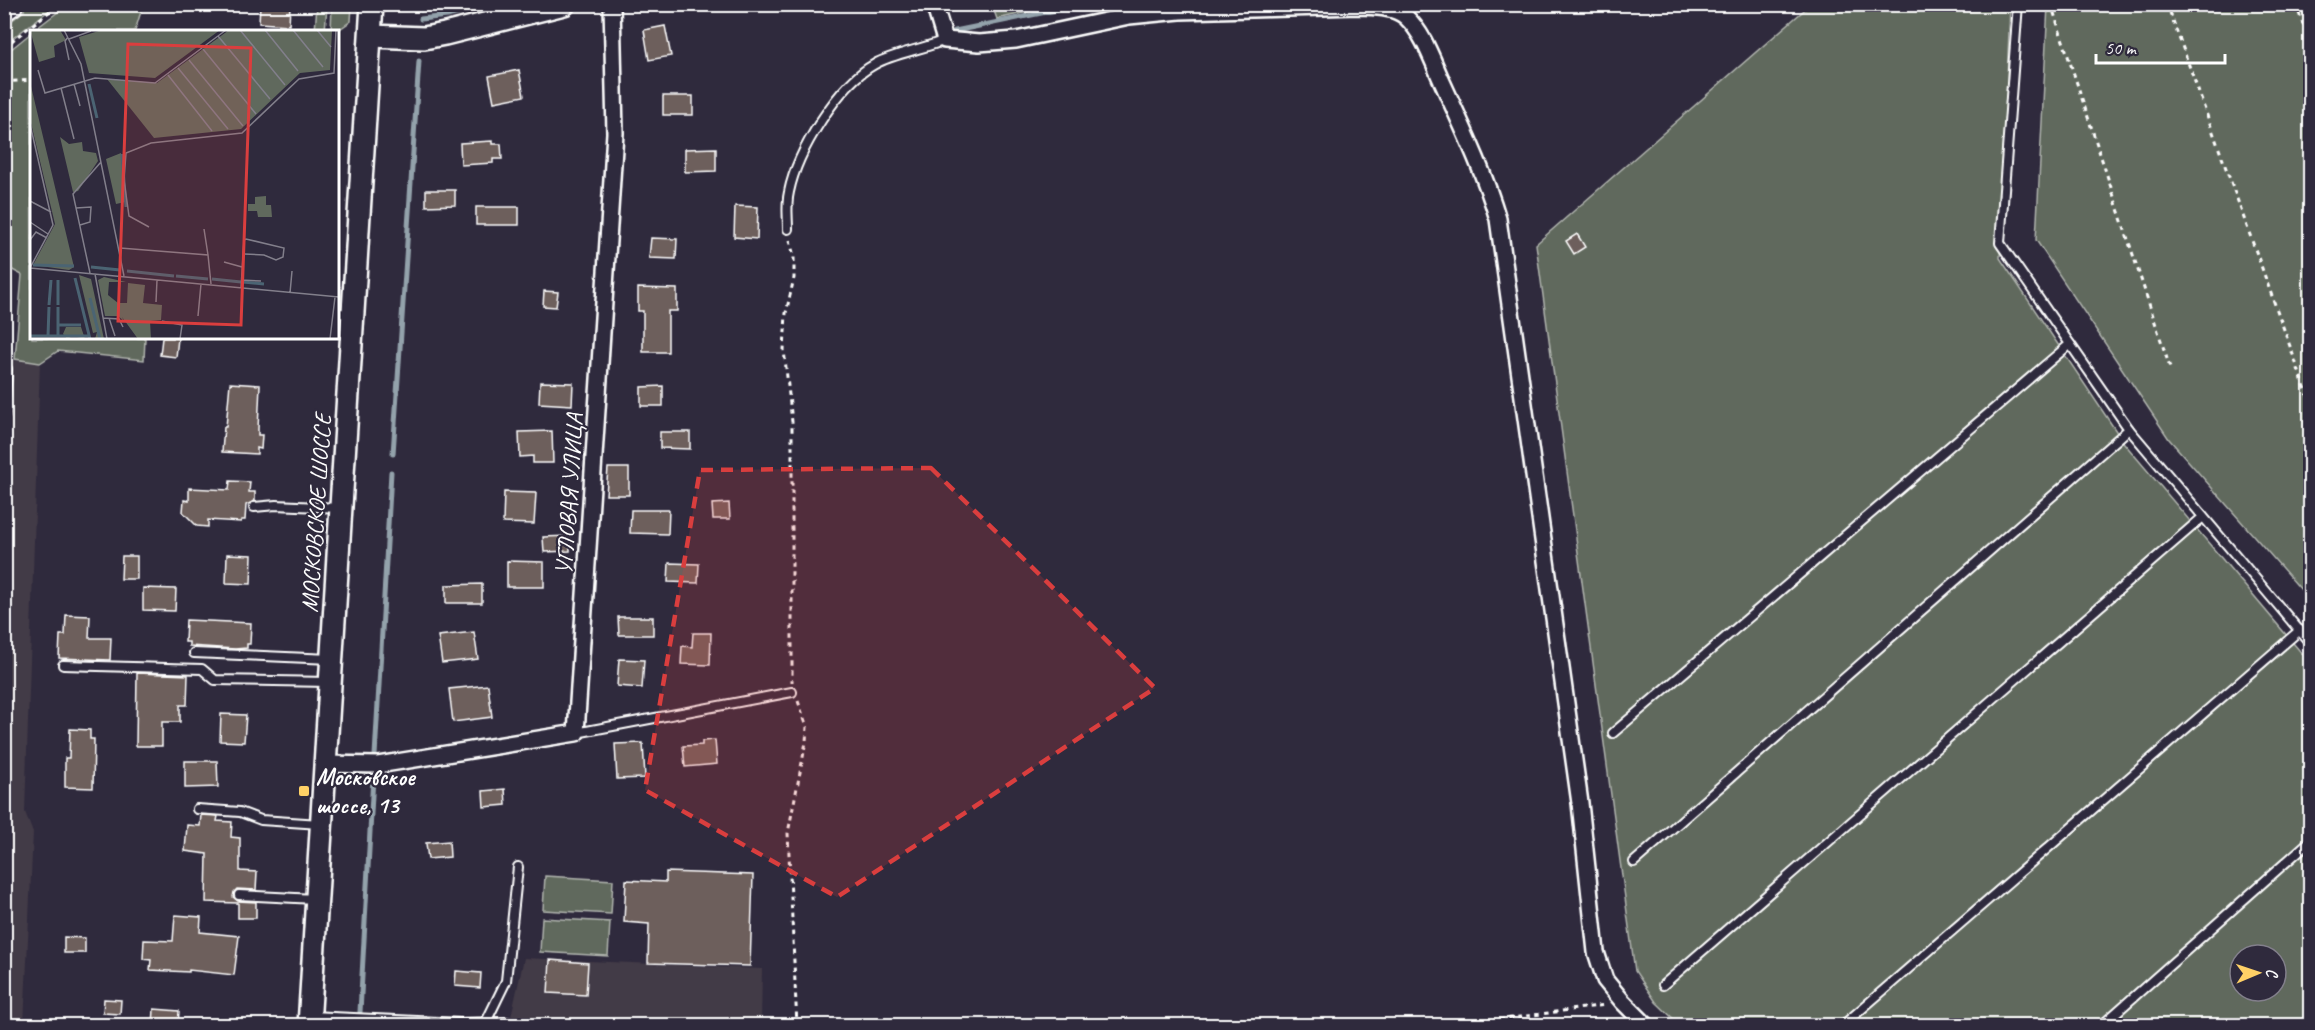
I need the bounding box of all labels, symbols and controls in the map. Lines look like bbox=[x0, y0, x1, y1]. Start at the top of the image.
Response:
scale bar bbox=[2096, 27, 2225, 65]
inset map bbox=[30, 30, 339, 339]
text: 50 m bbox=[2105, 37, 2138, 59]
street label: МОСКОВСКОЕ ШОССЕ bbox=[294, 410, 338, 613]
street label: УГЛОВАЯ УЛИЦА bbox=[548, 411, 590, 576]
place label: Московское шоссе, 13 bbox=[316, 762, 416, 820]
marker: Московское шоссе, 13 bbox=[297, 784, 311, 798]
north arrow bbox=[2228, 943, 2288, 1003]
text: С bbox=[2262, 968, 2282, 979]

